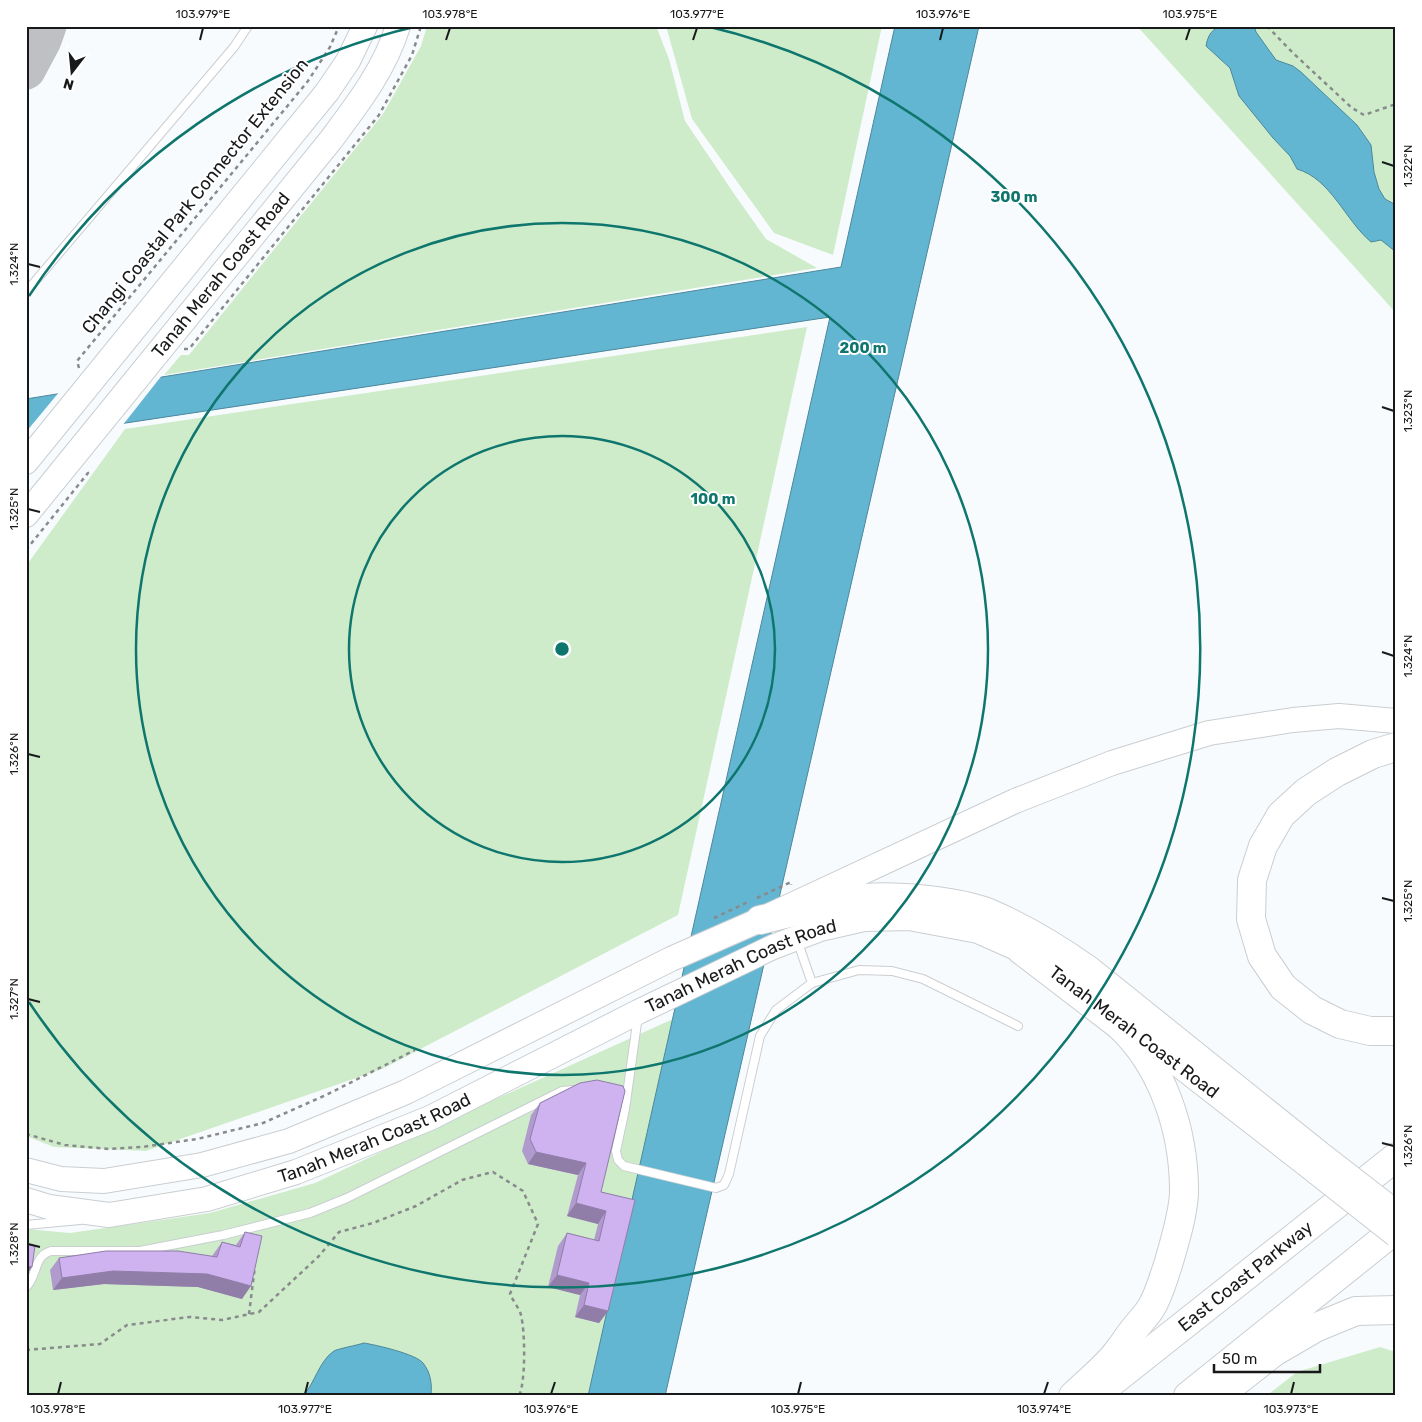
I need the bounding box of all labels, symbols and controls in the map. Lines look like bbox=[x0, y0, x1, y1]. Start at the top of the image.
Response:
text: 103.979°E bbox=[176, 7, 230, 21]
text: 103.978°E bbox=[422, 7, 478, 21]
text: 103.977°E bbox=[670, 7, 724, 21]
text: 103.976°E bbox=[916, 7, 970, 21]
text: 103.975°E bbox=[1163, 7, 1217, 21]
north arrow bbox=[48, 48, 98, 98]
street label: Changi Coastal Park Connector Extension bbox=[77, 54, 313, 338]
text: N bbox=[61, 74, 76, 94]
text: 1.322°N bbox=[1401, 145, 1415, 187]
street label: Tanah Merah Coast Road bbox=[147, 188, 295, 362]
text: 300 m bbox=[990, 188, 1038, 206]
text: 1.324°N bbox=[7, 243, 21, 285]
text: 200 m bbox=[839, 339, 887, 357]
text: 1.323°N bbox=[1401, 390, 1415, 432]
text: 1.325°N bbox=[7, 488, 21, 530]
text: 100 m bbox=[691, 490, 735, 508]
text: 1.324°N bbox=[1401, 635, 1415, 677]
centre of rings bbox=[553, 640, 571, 658]
text: 1.326°N bbox=[7, 733, 21, 775]
text: 1.325°N bbox=[1401, 880, 1415, 922]
street label: Tanah Merah Coast Road bbox=[642, 915, 839, 1018]
street label: Tanah Merah Coast Road bbox=[1045, 961, 1223, 1103]
text: 1.327°N bbox=[7, 978, 21, 1020]
street label: Tanah Merah Coast Road bbox=[275, 1088, 474, 1188]
text: 1.326°N bbox=[1401, 1125, 1415, 1167]
street label: East Coast Parkway bbox=[1174, 1216, 1317, 1336]
text: 1.328°N bbox=[7, 1222, 21, 1266]
scale bar bbox=[1214, 1342, 1321, 1374]
text: 50 m bbox=[1222, 1350, 1257, 1368]
text: 103.978°E bbox=[30, 1402, 86, 1416]
text: 103.977°E bbox=[278, 1402, 332, 1416]
text: 103.976°E bbox=[524, 1402, 578, 1416]
text: 103.975°E bbox=[771, 1402, 825, 1416]
text: 103.974°E bbox=[1017, 1402, 1071, 1416]
text: 103.973°E bbox=[1264, 1402, 1318, 1416]

